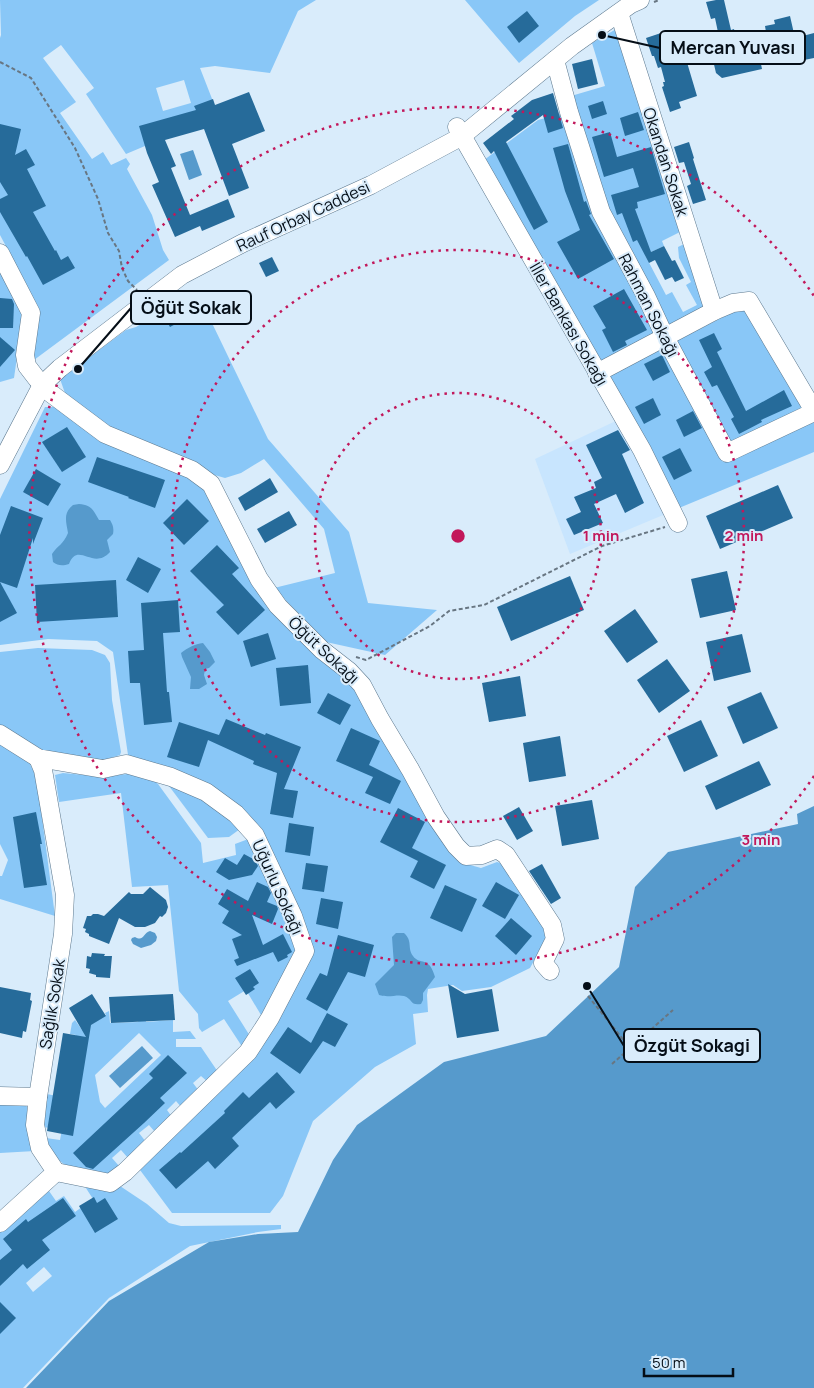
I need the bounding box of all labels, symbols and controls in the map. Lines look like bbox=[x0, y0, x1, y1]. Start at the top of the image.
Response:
callout: Mercan Yuvası bbox=[660, 31, 805, 64]
text: Mercan Yuvası bbox=[671, 35, 795, 59]
street label: Okandan Sokak bbox=[638, 105, 694, 220]
street label: Rauf Orbay Caddesi bbox=[233, 175, 373, 257]
street label: Rahman Sokağı bbox=[614, 250, 684, 360]
street label: İller Bankası Sokağı bbox=[525, 258, 613, 390]
callout: Öğüt Sokak bbox=[131, 291, 251, 324]
text: Öğüt Sokak bbox=[141, 295, 242, 319]
text: 1 min bbox=[583, 525, 619, 546]
text: 2 min bbox=[724, 525, 764, 546]
centre of rings bbox=[449, 527, 467, 545]
street label: Öğüt Sokağı bbox=[284, 611, 364, 689]
text: 3 min bbox=[742, 829, 780, 850]
street label: Uğurlu Sokağı bbox=[247, 836, 309, 938]
street label: Sağlık Sokak bbox=[34, 956, 70, 1051]
callout: Özgüt Sokagi bbox=[624, 1029, 760, 1062]
text: Özgüt Sokagi bbox=[634, 1033, 750, 1057]
scale bar bbox=[644, 1346, 733, 1378]
text: 50 m bbox=[652, 1352, 686, 1373]

